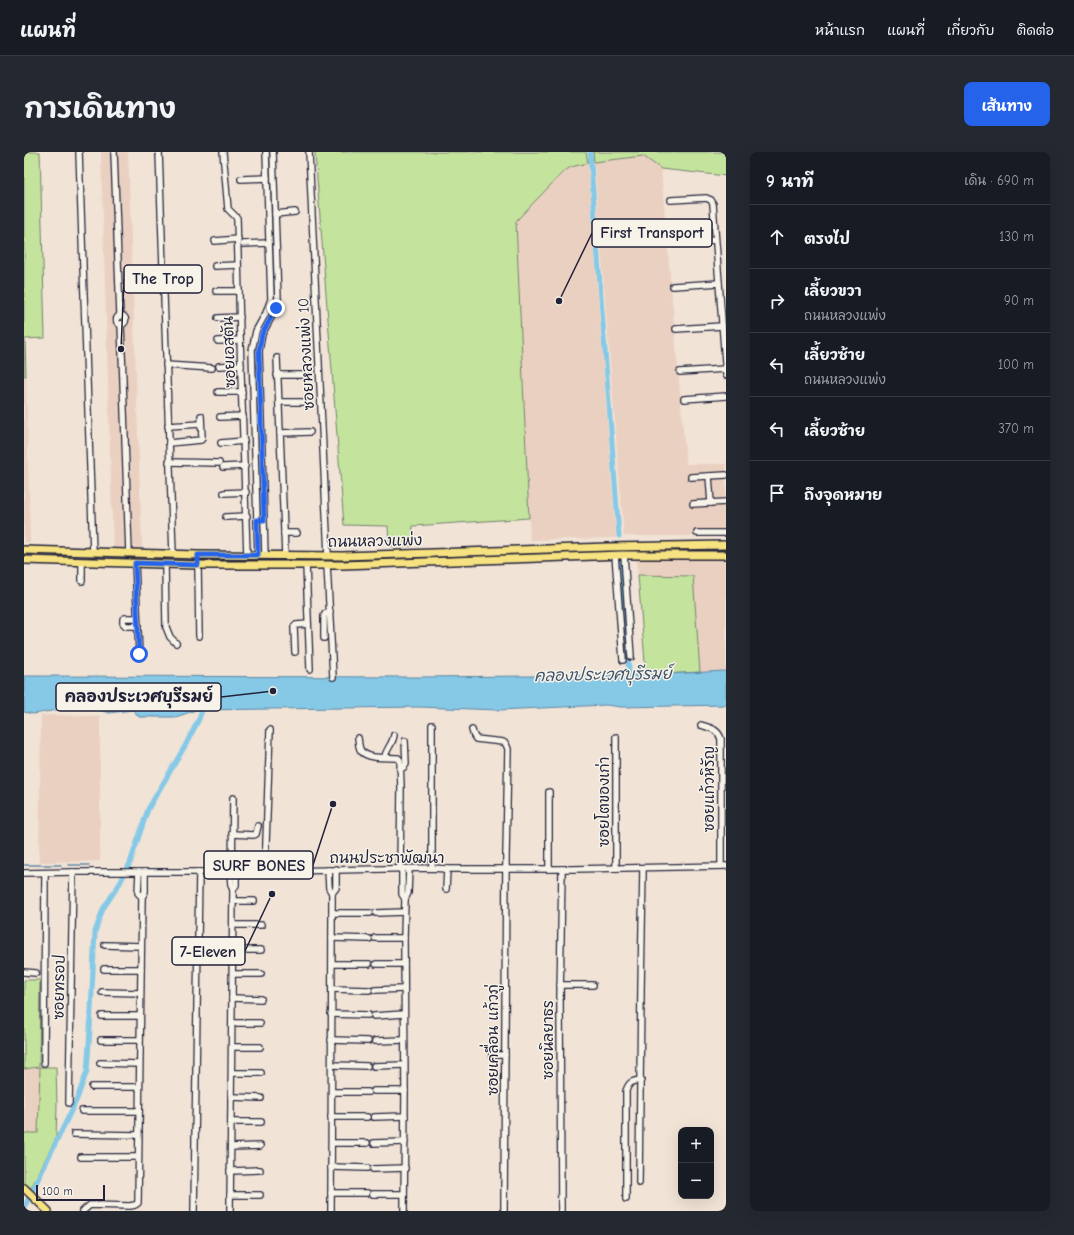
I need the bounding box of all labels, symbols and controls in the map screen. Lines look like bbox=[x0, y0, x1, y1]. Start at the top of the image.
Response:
text: แผนที่ bbox=[20, 20, 76, 42]
text: หน้าแรก bbox=[815, 22, 865, 39]
text: แผนที่ bbox=[887, 22, 925, 39]
text: เกี่ยวกับ bbox=[947, 22, 994, 39]
text: ติดต่อ bbox=[1016, 22, 1054, 39]
button: เส้นทาง bbox=[964, 82, 1050, 126]
text: การเดินทาง bbox=[24, 93, 176, 125]
text: 9 นาที bbox=[766, 172, 814, 191]
text: เดิน · 690 m bbox=[964, 173, 1034, 188]
callout: First Transport bbox=[592, 219, 712, 247]
text: First Transport bbox=[600, 224, 705, 242]
icon: ahead bbox=[766, 226, 788, 248]
text: 130 m bbox=[999, 229, 1034, 244]
text: ตรงไป bbox=[804, 230, 850, 248]
callout: The Trop bbox=[124, 265, 202, 293]
text: The Trop bbox=[132, 270, 194, 288]
text: เลี้ยวขวา bbox=[804, 282, 862, 300]
icon: right bbox=[766, 290, 788, 312]
text: 90 m bbox=[1004, 293, 1034, 308]
street label: ซอยหลวงแพ่ง 10 bbox=[293, 297, 318, 411]
route end bbox=[267, 299, 285, 317]
text: ถนนหลวงแพ่ง bbox=[804, 308, 886, 323]
street label: ซอยเอสตัน bbox=[219, 316, 239, 388]
text: เลี้ยวซ้าย bbox=[804, 346, 865, 364]
icon: left bbox=[766, 354, 788, 376]
text: 100 m bbox=[998, 357, 1034, 372]
text: ถนนหลวงแพ่ง bbox=[804, 372, 886, 387]
icon: left bbox=[766, 418, 788, 440]
text: 370 m bbox=[998, 421, 1034, 436]
text: เลี้ยวซ้าย bbox=[804, 422, 865, 440]
icon: arrive bbox=[766, 482, 788, 504]
text: ถึงจุดหมาย bbox=[804, 486, 882, 504]
street label: ถนนหลวงแพ่ง bbox=[328, 530, 422, 551]
route start bbox=[130, 645, 148, 663]
water label: คลองประเวศบุรีรมย์ bbox=[534, 663, 676, 688]
callout: คลองประเวศบุรีรมย์ bbox=[56, 683, 221, 711]
text: คลองประเวศบุรีรมย์ bbox=[65, 685, 213, 709]
street label: ซอยแก้วหิรัญ bbox=[699, 746, 718, 832]
street label: ซอยโตของเก่า bbox=[594, 757, 613, 847]
street label: ถนนประชาพัฒนา bbox=[330, 849, 444, 867]
callout: SURF BONES bbox=[204, 851, 313, 879]
text: SURF BONES bbox=[213, 857, 305, 875]
callout: 7-Eleven bbox=[172, 937, 245, 965]
text: 7-Eleven bbox=[180, 943, 236, 961]
street label: ซอยทรอป bbox=[49, 954, 69, 1020]
street label: ซอยเคลื่อน แก้วภู่ bbox=[479, 984, 504, 1096]
street label: ซอยนิลยาธร bbox=[539, 1000, 557, 1080]
map controls bbox=[678, 1127, 714, 1199]
button: + bbox=[678, 1127, 714, 1163]
button: − bbox=[678, 1163, 714, 1199]
scale bar bbox=[36, 1183, 105, 1202]
text: 100 m bbox=[42, 1185, 73, 1198]

